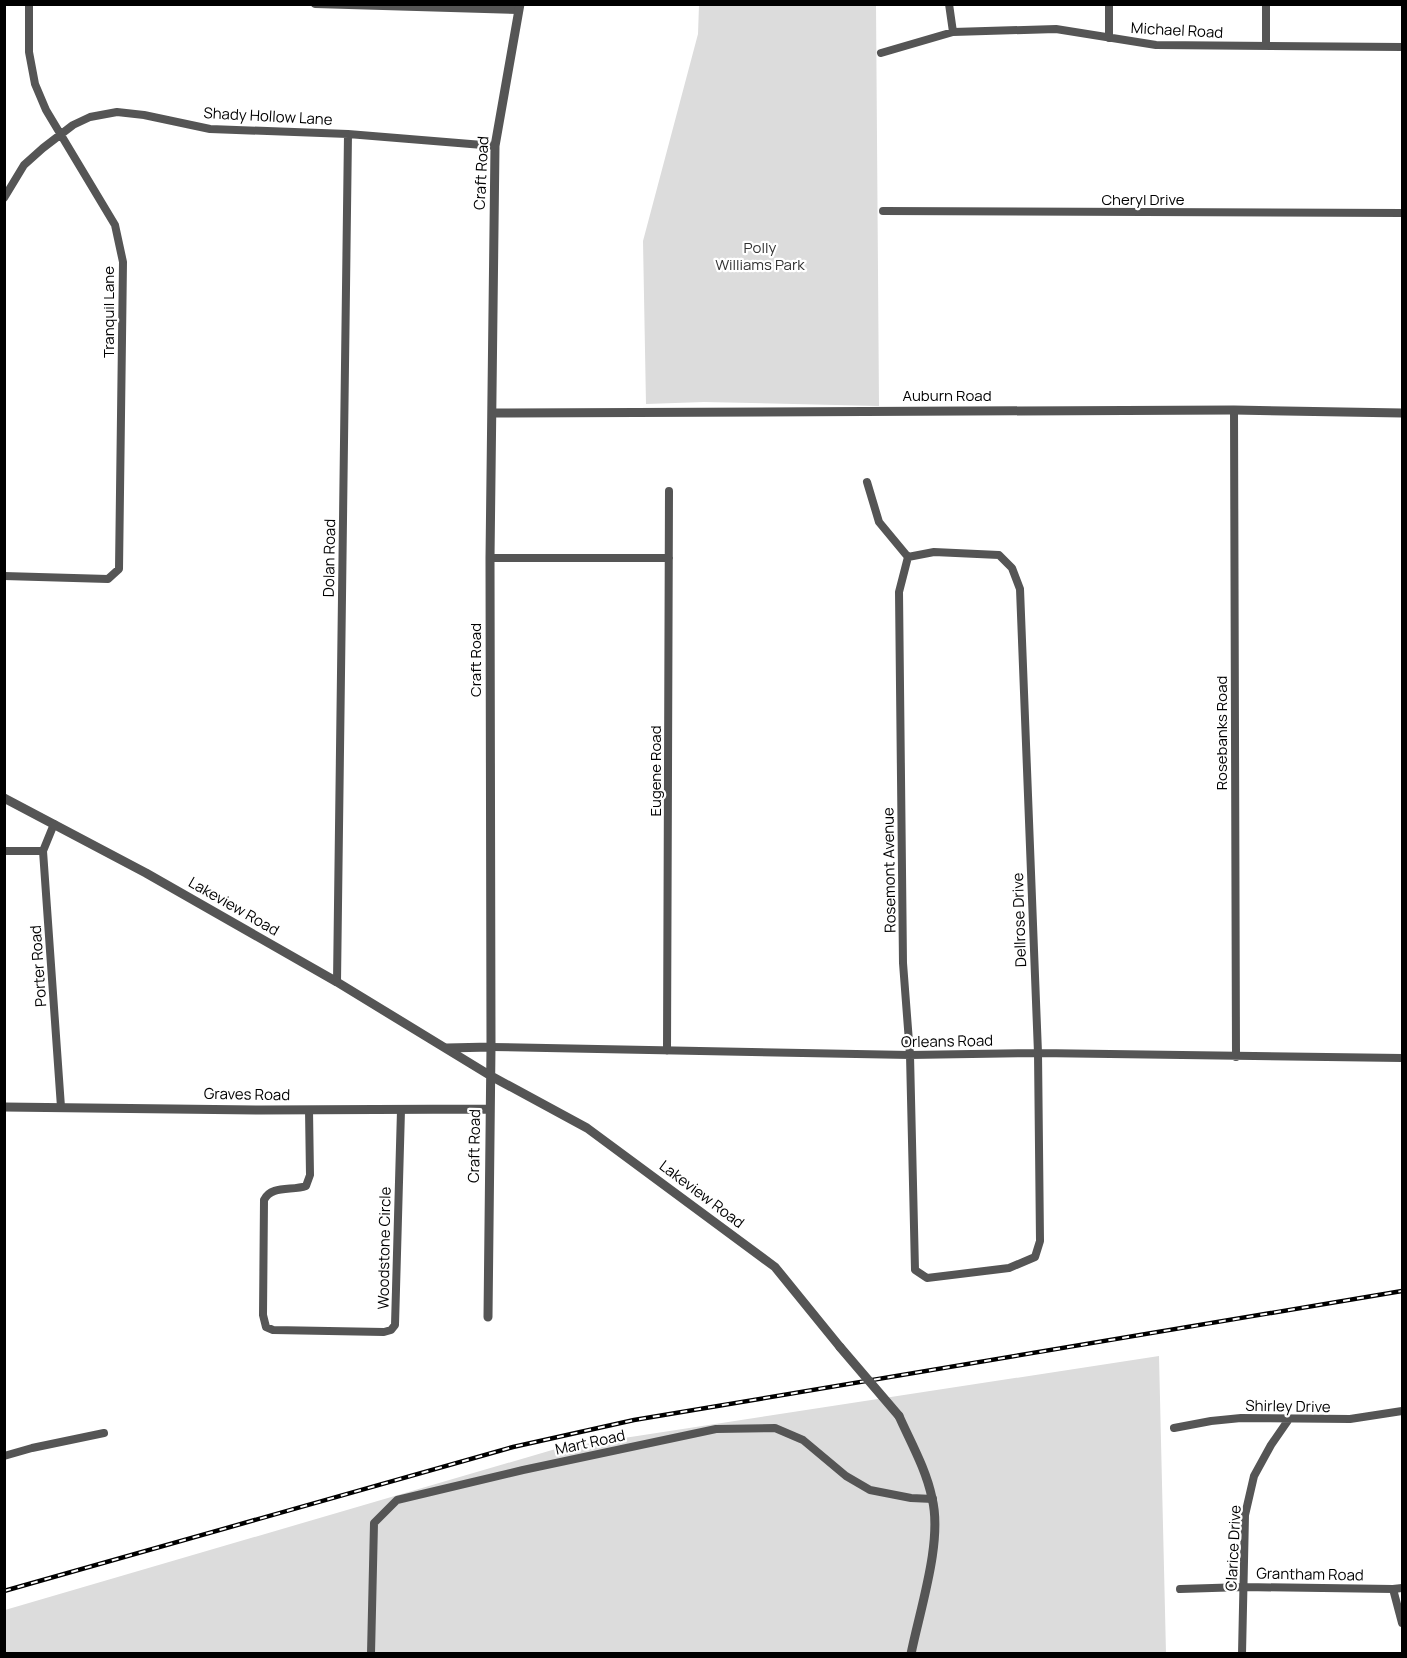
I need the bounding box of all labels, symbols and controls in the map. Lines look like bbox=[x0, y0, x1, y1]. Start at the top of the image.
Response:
street label: Michael Road bbox=[1130, 17, 1224, 43]
street label: Shady Hollow Lane bbox=[203, 102, 333, 130]
street label: Craft Road bbox=[469, 135, 493, 211]
street label: Cheryl Drive bbox=[1101, 189, 1185, 210]
park label: Polly Williams Park bbox=[715, 237, 805, 275]
street label: Tranquil Lane bbox=[98, 266, 119, 358]
street label: Auburn Road bbox=[902, 385, 992, 406]
street label: Dolan Road bbox=[318, 519, 340, 597]
street label: Craft Road bbox=[465, 623, 486, 697]
street label: Rosebanks Road bbox=[1211, 676, 1232, 790]
street label: Eugene Road bbox=[645, 725, 666, 817]
street label: Rosemont Avenue bbox=[877, 807, 901, 933]
street label: Lakeview Road bbox=[185, 872, 283, 940]
street label: Dellrose Drive bbox=[1007, 872, 1031, 968]
street label: Porter Road bbox=[25, 924, 51, 1008]
street label: Orleans Road bbox=[901, 1030, 993, 1052]
street label: Graves Road bbox=[204, 1083, 290, 1105]
street label: Craft Road bbox=[463, 1109, 485, 1183]
street label: Lakeview Road bbox=[655, 1155, 749, 1233]
street label: Woodstone Circle bbox=[372, 1186, 396, 1310]
street label: Shirley Drive bbox=[1245, 1395, 1331, 1417]
street label: Mart Road bbox=[553, 1424, 627, 1460]
street label: Clarice Drive bbox=[1220, 1504, 1246, 1592]
street label: Grantham Road bbox=[1256, 1563, 1364, 1585]

